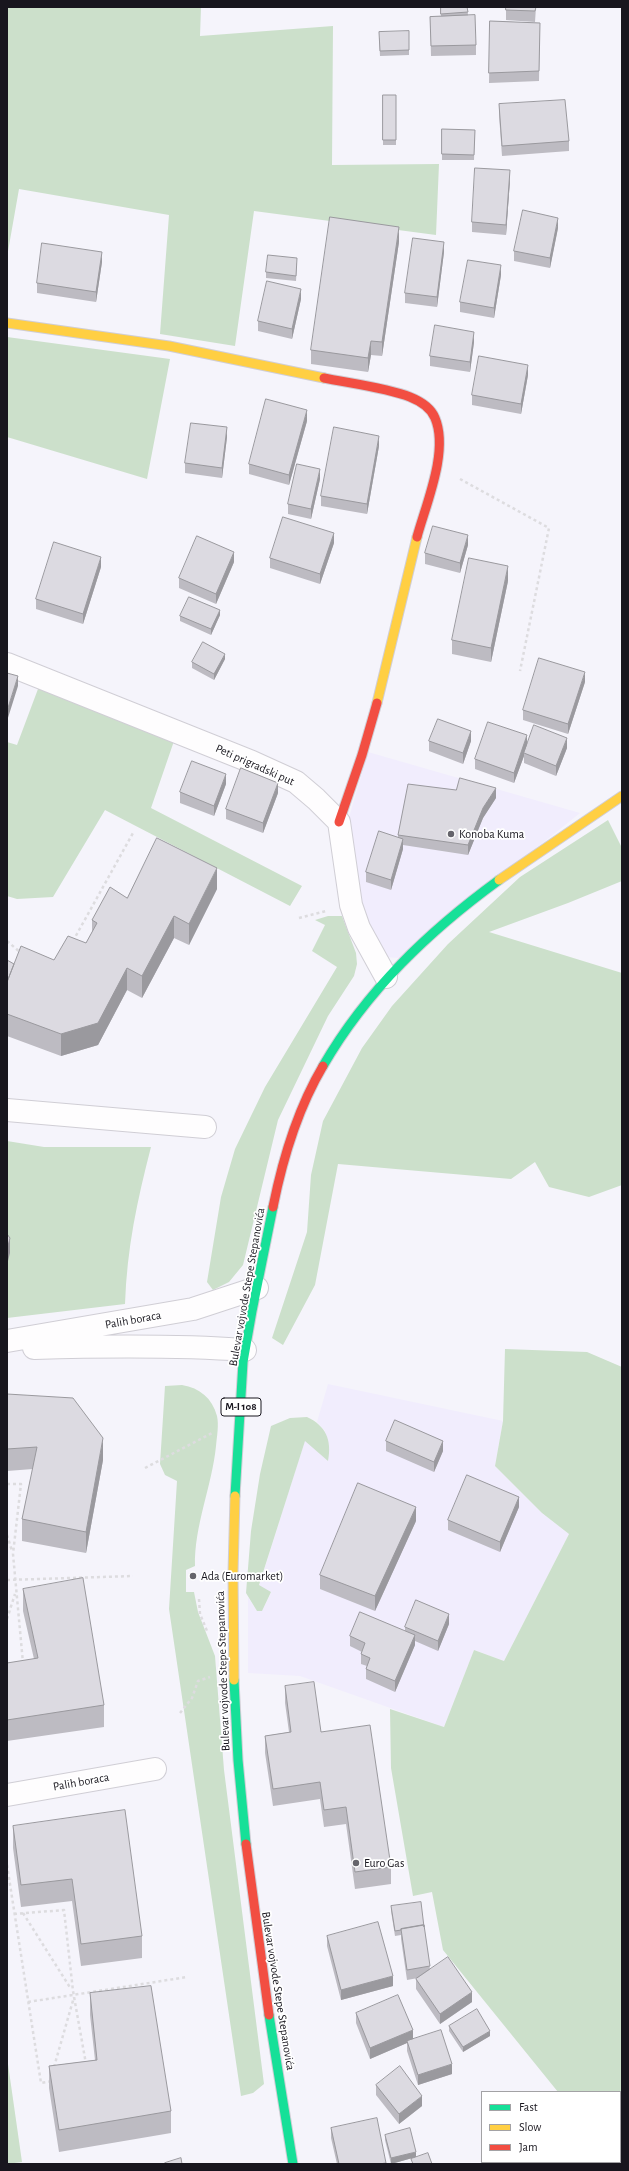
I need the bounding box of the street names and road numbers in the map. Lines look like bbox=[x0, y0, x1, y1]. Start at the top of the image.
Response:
street label: Peti prigradski put bbox=[213, 741, 297, 789]
street label: Bulevar vojvode Stepe Stepanovića bbox=[226, 1207, 268, 1367]
street label: Palih boraca bbox=[104, 1308, 162, 1332]
road number: M-I 108 bbox=[221, 1398, 261, 1416]
street label: Bulevar vojvode Stepe Stepanovića bbox=[213, 1591, 233, 1751]
street label: Palih boraca bbox=[52, 1770, 110, 1794]
street label: Bulevar vojvode Stepe Stepanovića bbox=[258, 1911, 298, 2071]

